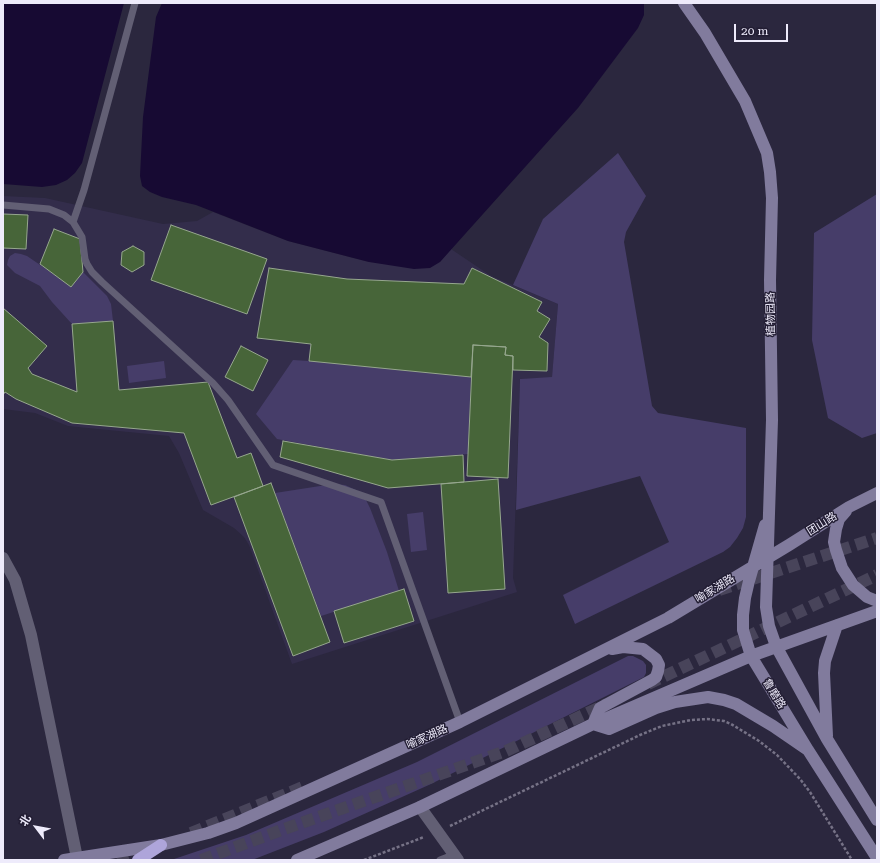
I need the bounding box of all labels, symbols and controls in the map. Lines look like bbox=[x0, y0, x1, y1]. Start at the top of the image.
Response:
scale bar bbox=[736, 16, 790, 42]
text: 20 m bbox=[741, 24, 768, 38]
street label: 植物园路 bbox=[764, 292, 778, 336]
street label: 团山路 bbox=[805, 510, 839, 538]
street label: 喻家湖路 bbox=[693, 572, 737, 606]
street label: 鲁磨路 bbox=[760, 676, 788, 712]
street label: 喻家湖路 bbox=[404, 722, 450, 752]
north arrow bbox=[16, 807, 56, 847]
text: 北 bbox=[17, 812, 34, 828]

